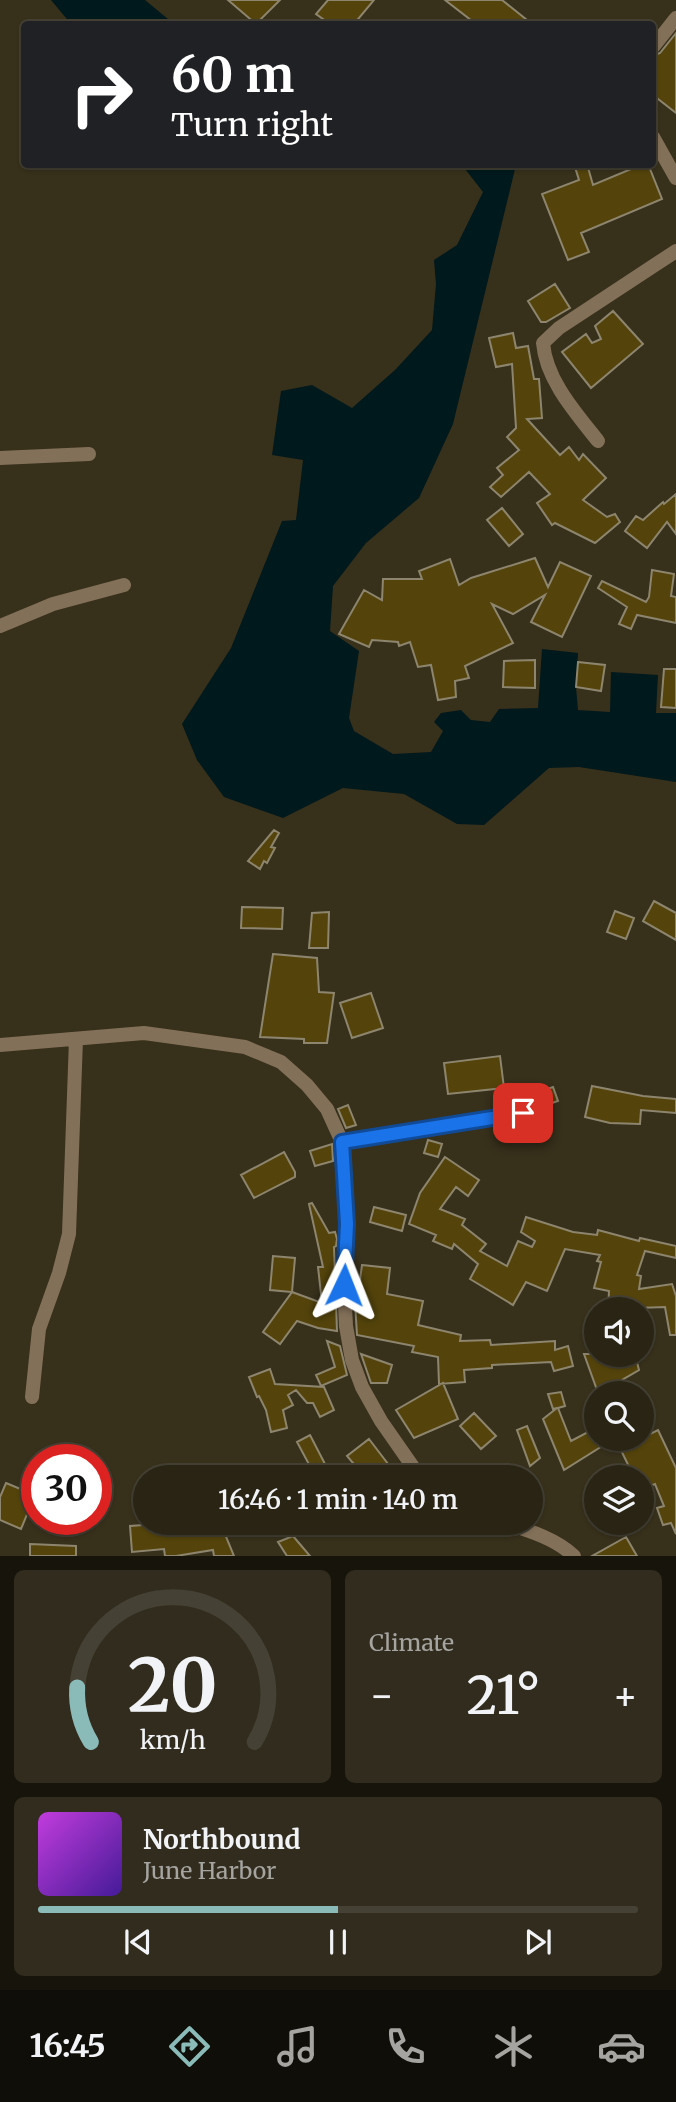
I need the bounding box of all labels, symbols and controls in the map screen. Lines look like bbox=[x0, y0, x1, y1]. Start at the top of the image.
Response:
text: 60 m bbox=[171, 44, 294, 105]
icon: right bbox=[56, 49, 147, 140]
text: Turn right bbox=[171, 105, 333, 145]
pin bbox=[493, 1083, 553, 1143]
icon: arrive bbox=[504, 1094, 542, 1132]
position arrow bbox=[307, 1248, 381, 1322]
map controls bbox=[584, 1297, 654, 1535]
button: sound bbox=[584, 1297, 654, 1367]
button: search bbox=[584, 1381, 654, 1451]
speed limit sign: 30 bbox=[21, 1444, 112, 1535]
button: layers bbox=[584, 1465, 654, 1535]
text: 16:46 · 1 min · 140 m bbox=[218, 1483, 458, 1516]
text: Climate bbox=[369, 1628, 454, 1657]
text: 20 bbox=[128, 1641, 218, 1733]
text: 21° bbox=[467, 1663, 540, 1728]
text: − bbox=[369, 1672, 394, 1719]
text: + bbox=[613, 1672, 638, 1719]
text: km/h bbox=[139, 1724, 206, 1756]
text: Northbound bbox=[143, 1823, 301, 1856]
text: June Harbor bbox=[143, 1856, 276, 1885]
icon: previous bbox=[119, 1923, 157, 1961]
icon: pause bbox=[319, 1923, 357, 1961]
icon: next bbox=[519, 1923, 557, 1961]
icon: directions bbox=[165, 2022, 214, 2071]
icon: music bbox=[273, 2022, 322, 2071]
icon: phone bbox=[381, 2022, 430, 2071]
icon: climate bbox=[489, 2022, 538, 2071]
icon: car bbox=[597, 2022, 646, 2071]
text: 16:45 bbox=[30, 2026, 106, 2066]

